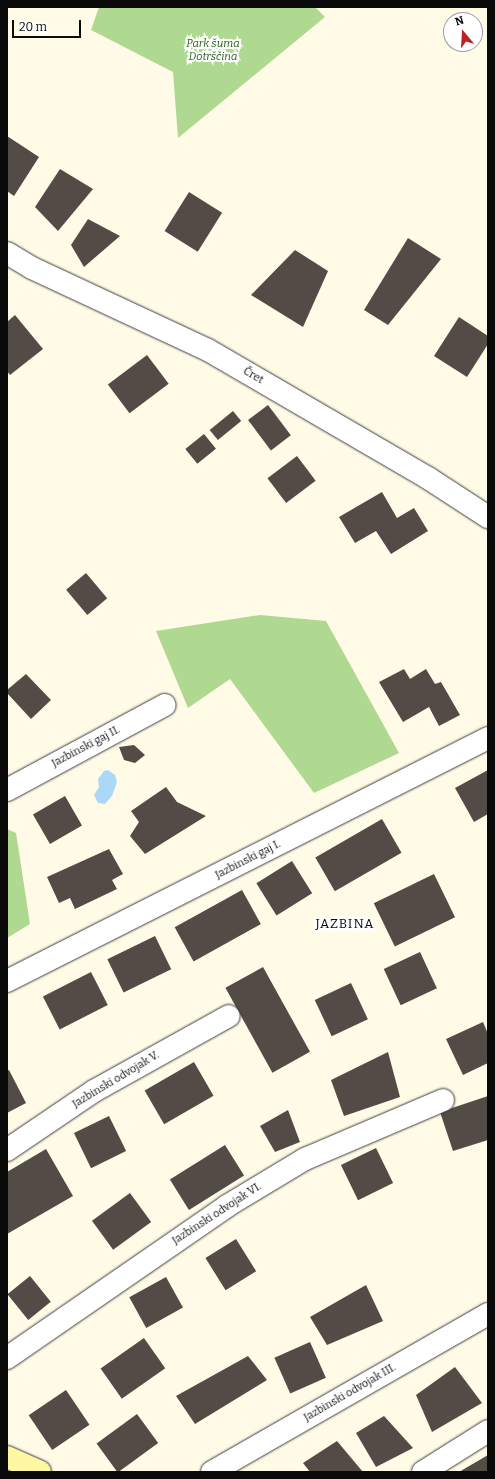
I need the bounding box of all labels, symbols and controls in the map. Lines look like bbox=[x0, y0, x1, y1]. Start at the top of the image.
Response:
scale bar bbox=[14, 12, 83, 38]
north arrow bbox=[443, 12, 483, 52]
text: N bbox=[453, 14, 465, 29]
text: 20 m bbox=[19, 20, 47, 34]
park label: Park šuma Dotrščina bbox=[186, 38, 240, 64]
street label: Čret bbox=[240, 365, 266, 387]
street label: Jazbinski gaj II. bbox=[50, 723, 122, 771]
street label: Jazbinski gaj I. bbox=[213, 838, 283, 882]
district label: JAZBINA bbox=[315, 916, 375, 932]
street label: Jazbinski odvojak V. bbox=[70, 1049, 162, 1111]
street label: Jazbinski odvojak VI. bbox=[170, 1180, 264, 1248]
street label: Jazbinski odvojak III. bbox=[302, 1361, 398, 1425]

